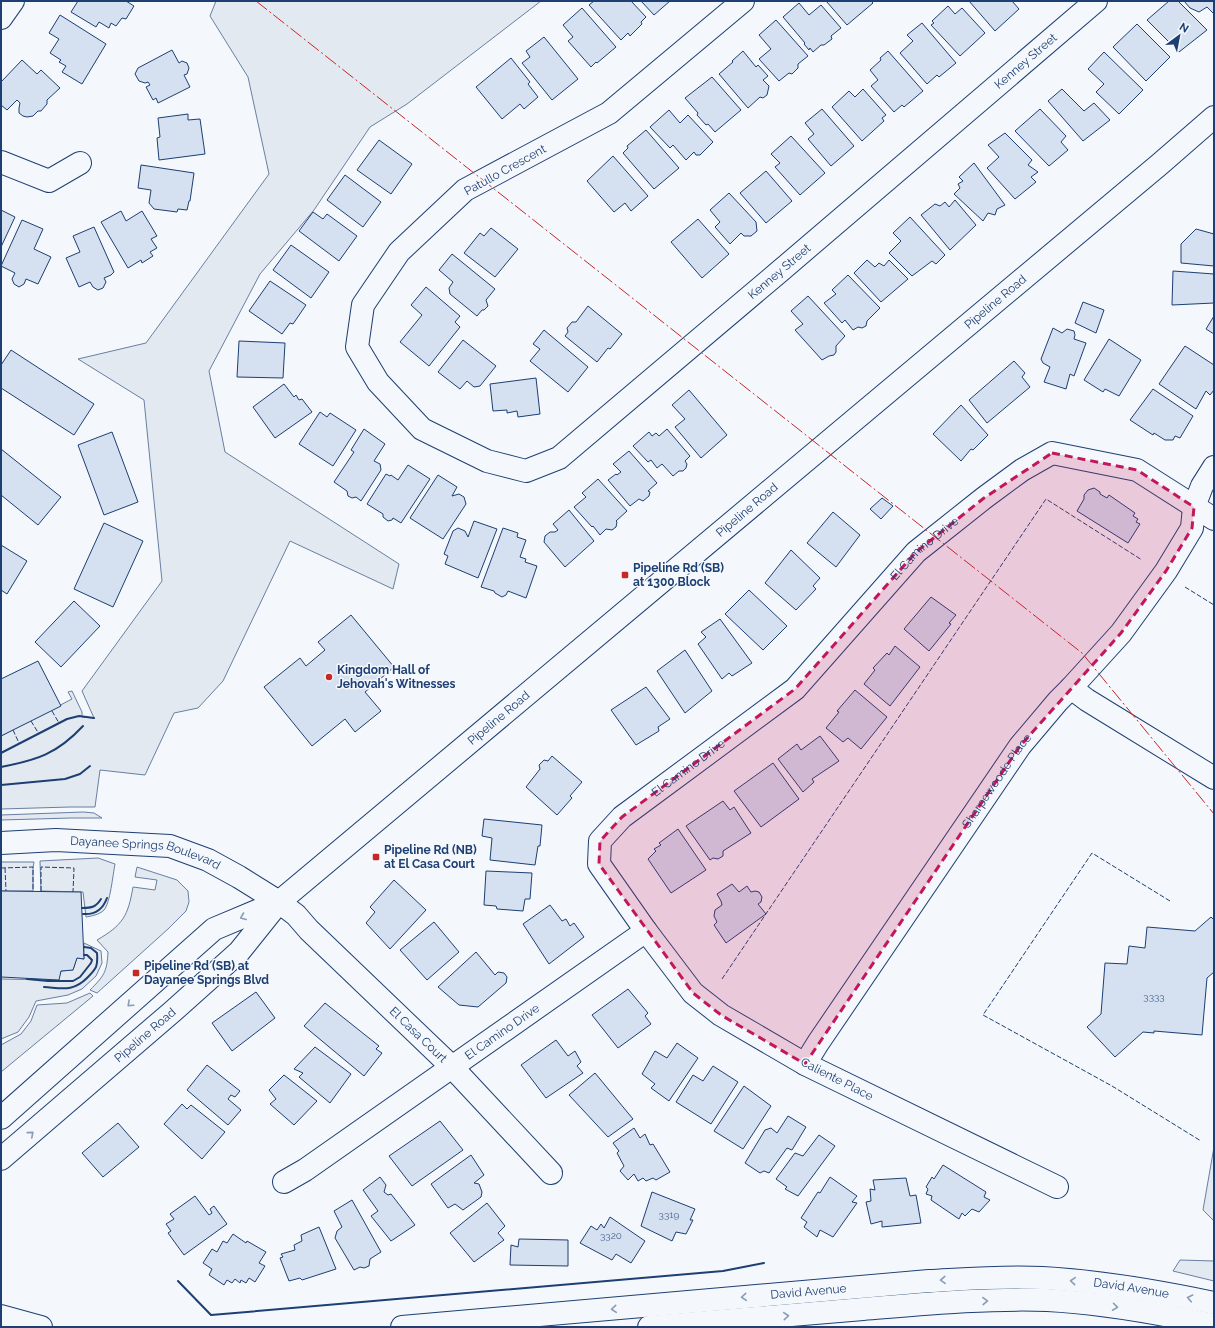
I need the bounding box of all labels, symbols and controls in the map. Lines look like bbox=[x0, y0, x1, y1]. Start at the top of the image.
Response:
north arrow bbox=[1159, 16, 1199, 56]
text: N bbox=[1177, 20, 1191, 36]
street label: Kenney Street bbox=[992, 30, 1060, 92]
street label: Patullo Crescent bbox=[462, 142, 548, 198]
street label: Kenney Street bbox=[745, 241, 814, 302]
street label: Pipeline Road bbox=[962, 272, 1029, 332]
street label: Pipeline Road bbox=[713, 480, 781, 540]
street label: El Camino Drive bbox=[887, 514, 961, 583]
place label: Pipeline Rd (SB) at 1300 Block bbox=[633, 561, 724, 589]
marker: Pipeline Rd (SB) at 1300 Block bbox=[620, 570, 630, 580]
place label: Kingdom Hall of Jehovah's Witnesses bbox=[337, 663, 456, 691]
marker: Kingdom Hall of Jehovah's Witnesses bbox=[324, 672, 334, 682]
street label: Pipeline Road bbox=[465, 688, 532, 748]
street label: Sharpewoode Place bbox=[959, 731, 1034, 831]
street label: El Camino Drive bbox=[649, 736, 728, 800]
street label: Dayanee Springs Boulevard bbox=[70, 834, 223, 872]
place label: Pipeline Rd (NB) at El Casa Court bbox=[384, 843, 477, 871]
marker: Pipeline Rd (NB) at El Casa Court bbox=[371, 852, 381, 862]
one-way arrow bbox=[240, 912, 248, 920]
place label: Pipeline Rd (SB) at Dayanee Springs Blvd bbox=[144, 959, 269, 987]
marker: Pipeline Rd (SB) at Dayanee Springs Blvd bbox=[131, 968, 141, 978]
house number: 3333 bbox=[1143, 991, 1165, 1002]
one-way arrow bbox=[128, 999, 135, 1006]
street label: El Camino Drive bbox=[462, 1001, 542, 1063]
street label: El Casa Court bbox=[387, 1004, 450, 1066]
street label: Pipeline Road bbox=[112, 1005, 179, 1065]
street label: Caliente Place bbox=[798, 1055, 876, 1103]
one-way arrow bbox=[26, 1131, 33, 1138]
house number: 3319 bbox=[659, 1209, 680, 1220]
house number: 3320 bbox=[600, 1230, 622, 1241]
street label: David Avenue bbox=[1093, 1275, 1170, 1301]
one-way arrow bbox=[940, 1276, 946, 1285]
one-way arrow bbox=[1070, 1276, 1076, 1285]
street label: David Avenue bbox=[770, 1281, 847, 1302]
one-way arrow bbox=[741, 1293, 747, 1302]
one-way arrow bbox=[1187, 1294, 1194, 1302]
one-way arrow bbox=[982, 1296, 988, 1305]
one-way arrow bbox=[1112, 1302, 1118, 1311]
one-way arrow bbox=[611, 1304, 617, 1313]
one-way arrow bbox=[783, 1311, 789, 1320]

